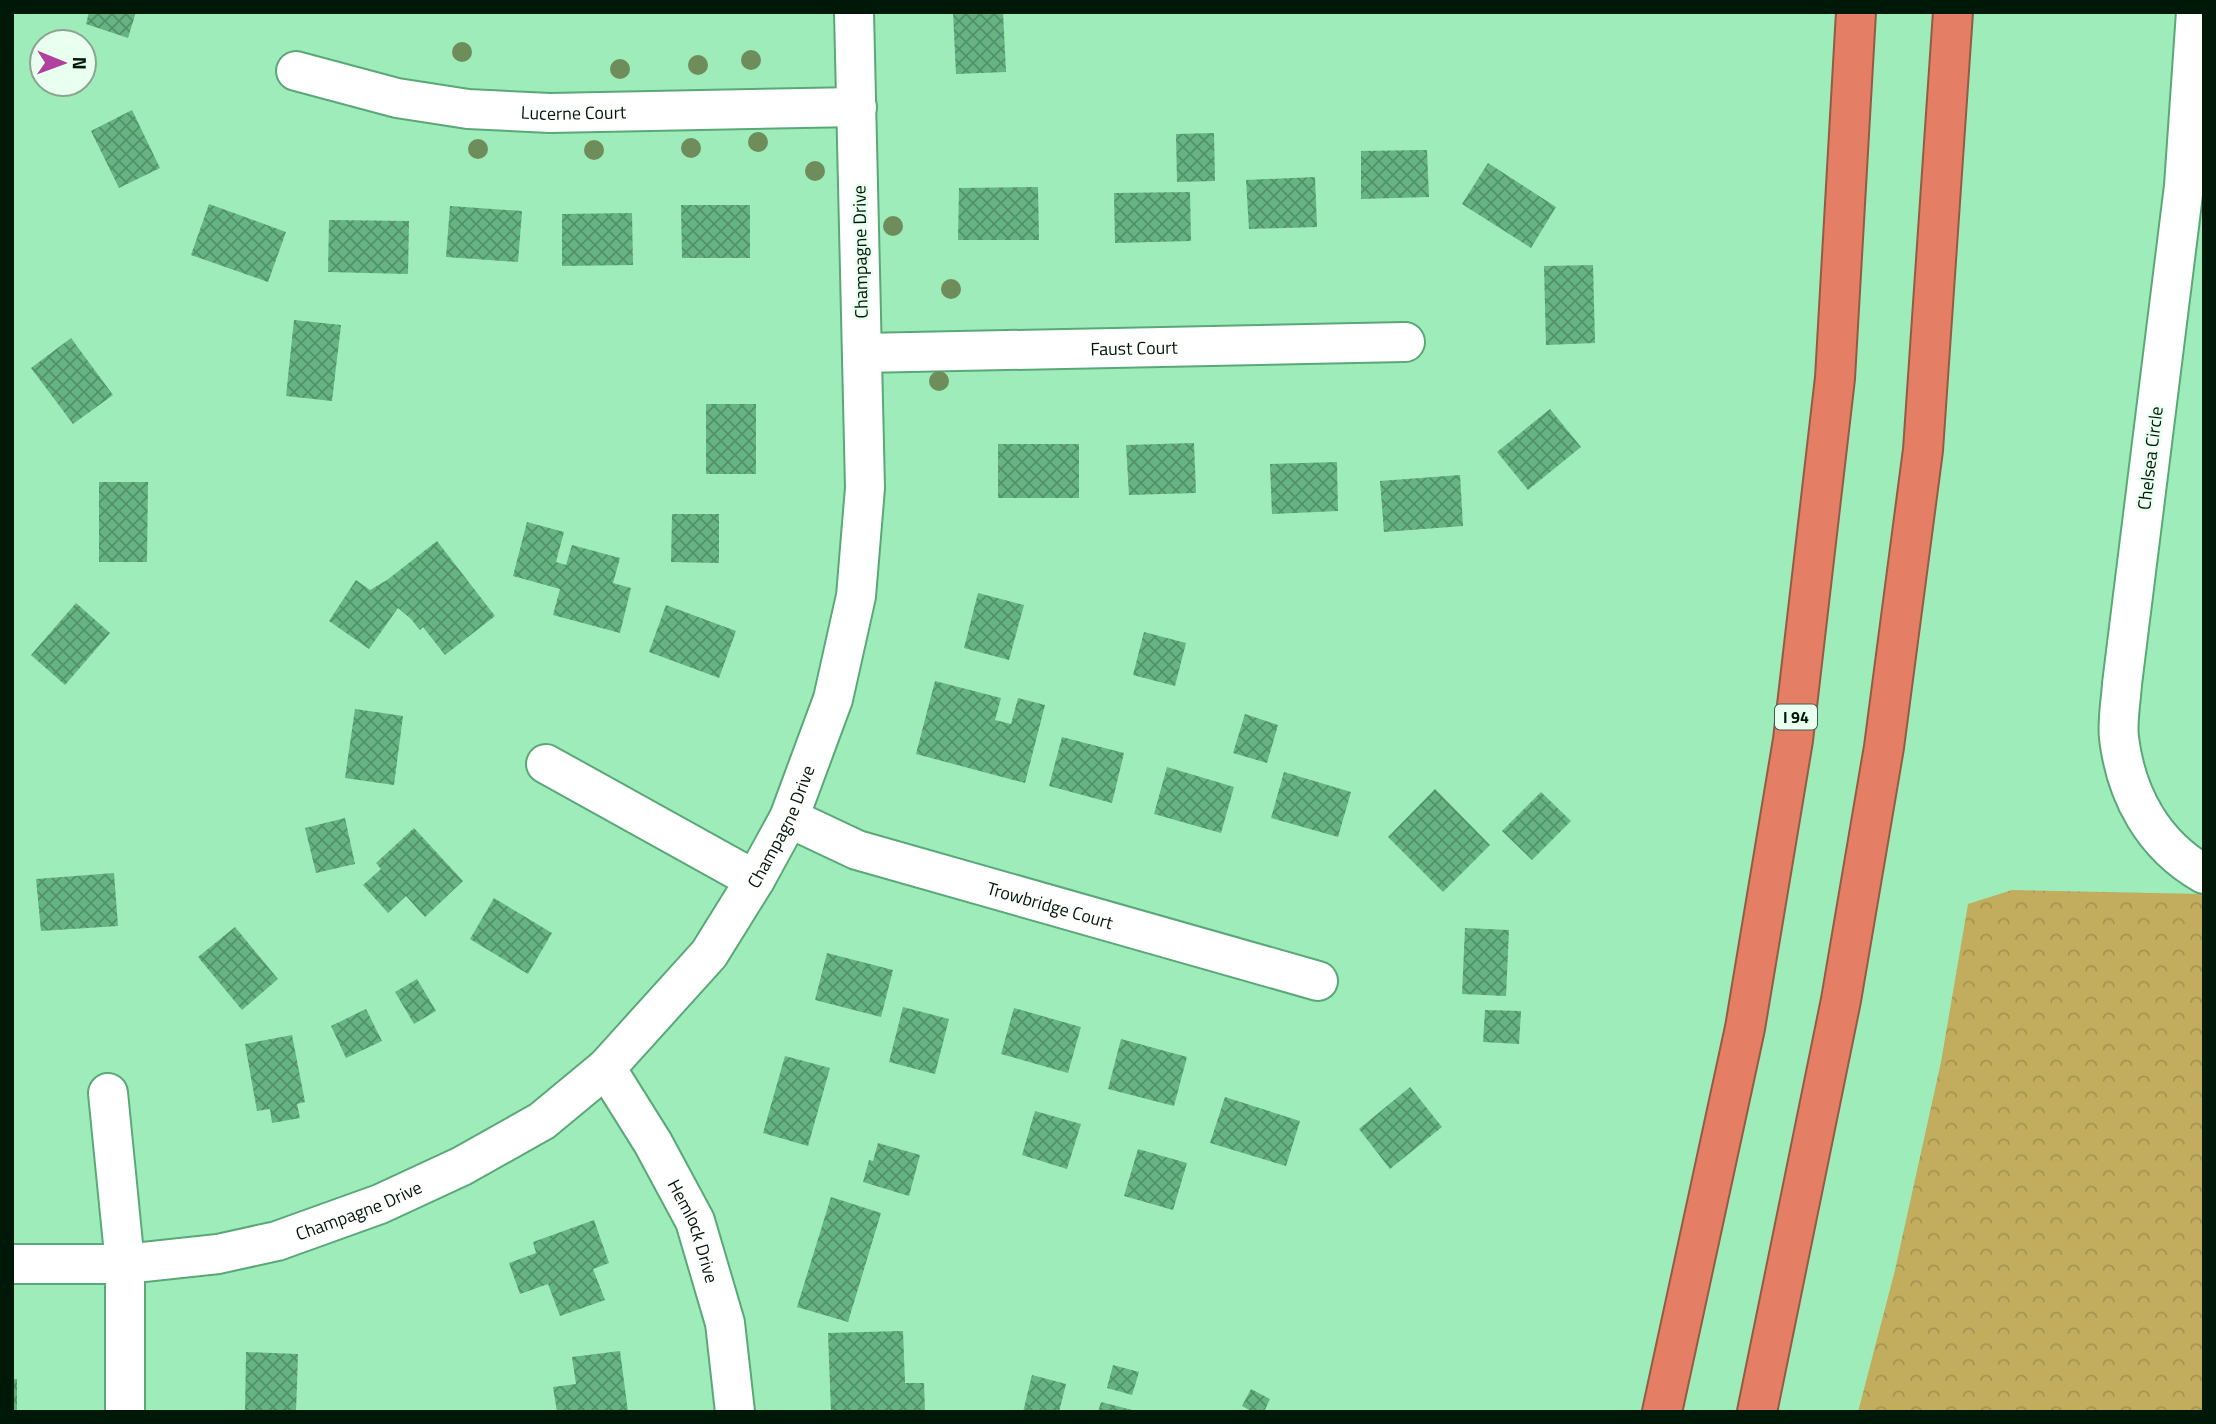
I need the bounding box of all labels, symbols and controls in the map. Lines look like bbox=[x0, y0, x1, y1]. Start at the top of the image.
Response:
north arrow bbox=[28, 28, 98, 98]
text: N bbox=[66, 56, 95, 70]
street label: Lucerne Court bbox=[520, 98, 627, 127]
street label: Champagne Drive bbox=[845, 185, 875, 319]
street label: Faust Court bbox=[1090, 333, 1179, 362]
street label: Chelsea Circle bbox=[2130, 405, 2170, 511]
road number: I 94 bbox=[1775, 704, 1817, 730]
street label: Champagne Drive bbox=[740, 761, 821, 893]
street label: Trowbridge Court bbox=[984, 874, 1117, 936]
street label: Champagne Drive bbox=[292, 1173, 426, 1247]
street label: Hemlock Drive bbox=[661, 1174, 726, 1286]

